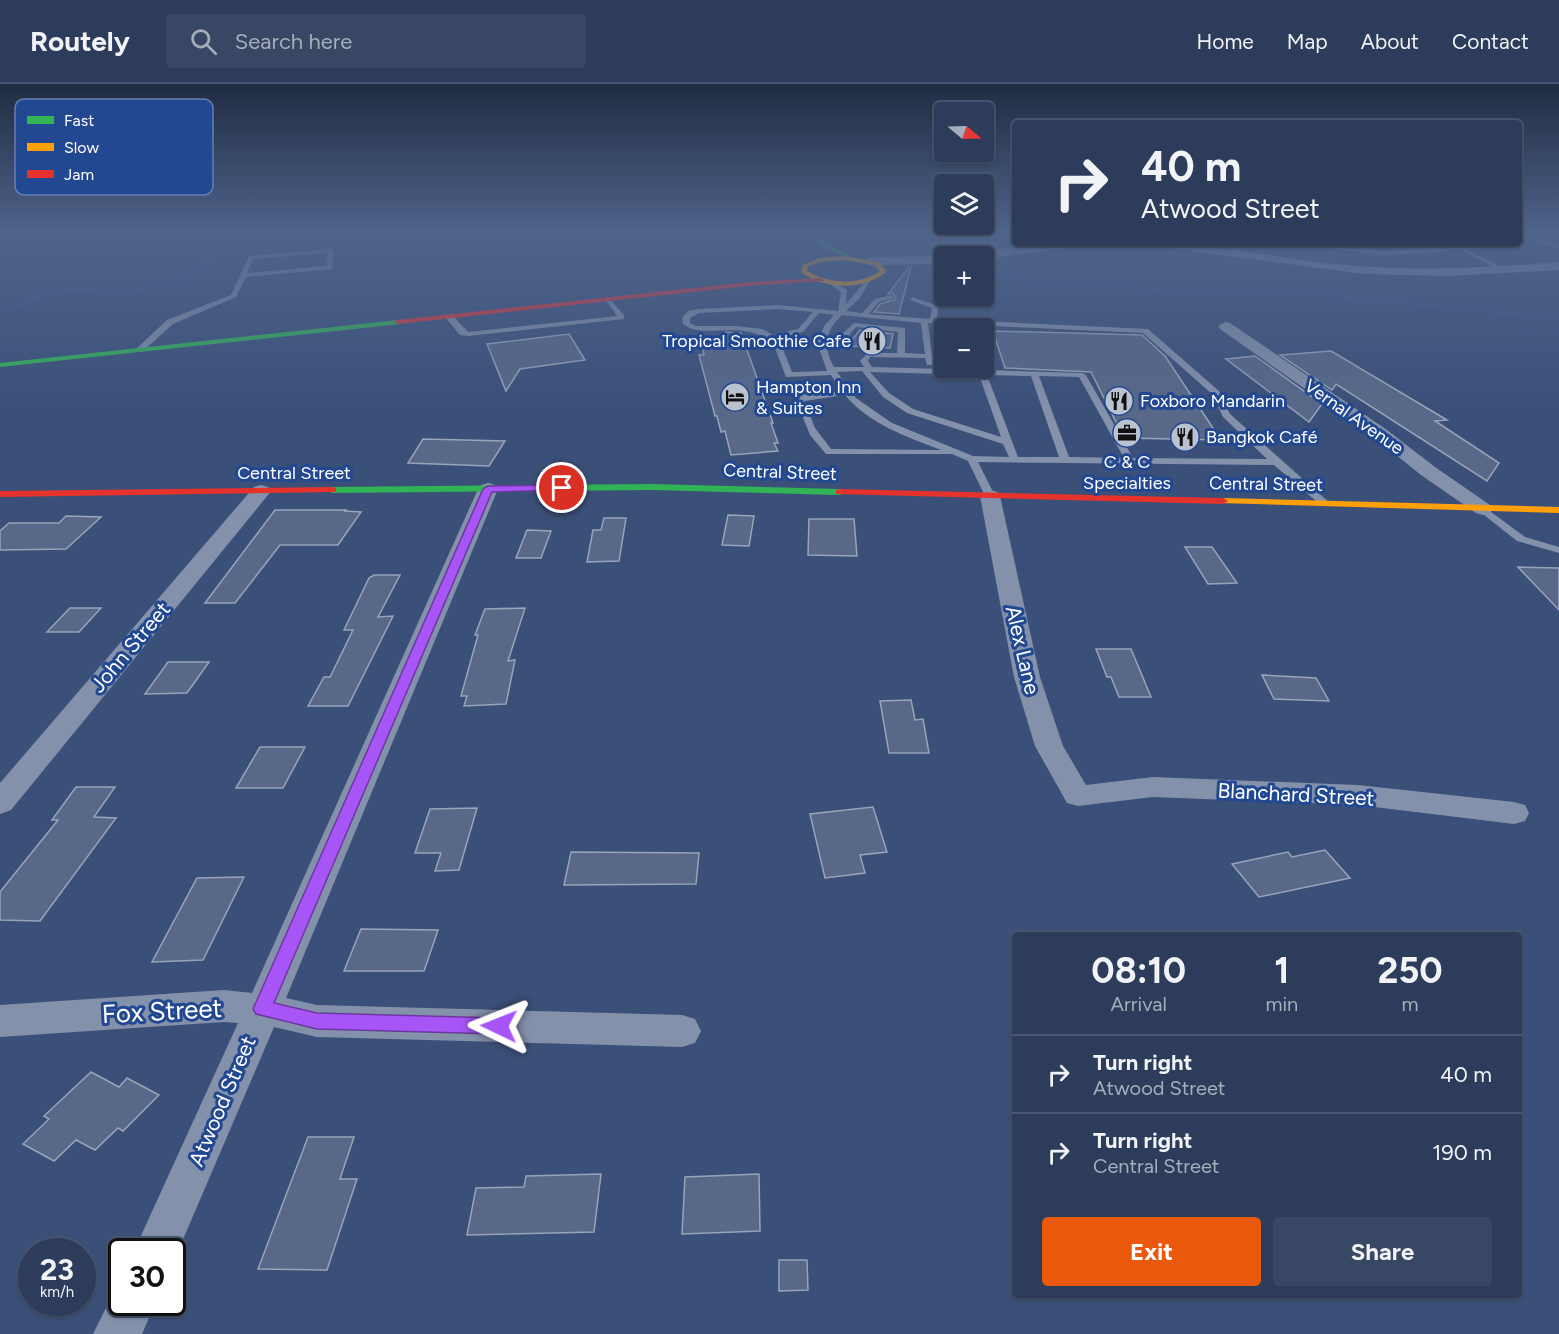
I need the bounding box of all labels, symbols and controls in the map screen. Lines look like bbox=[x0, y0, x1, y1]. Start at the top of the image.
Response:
search box bbox=[166, 14, 586, 68]
text: Routely bbox=[30, 24, 130, 58]
icon: search bbox=[187, 25, 220, 58]
text: Search here bbox=[235, 28, 352, 55]
text: Home bbox=[1197, 29, 1254, 54]
text: Map bbox=[1287, 29, 1328, 54]
text: About bbox=[1361, 29, 1419, 54]
text: Contact bbox=[1452, 29, 1529, 54]
legend bbox=[15, 99, 213, 195]
north arrow bbox=[934, 102, 994, 162]
map controls bbox=[934, 102, 994, 378]
text: Fast bbox=[64, 111, 94, 130]
text: Slow bbox=[64, 138, 99, 157]
text: 40 m bbox=[1141, 141, 1241, 192]
icon: right bbox=[1042, 144, 1120, 222]
text: Jam bbox=[64, 165, 94, 184]
button: layers bbox=[934, 174, 994, 234]
text: Atwood Street bbox=[1141, 192, 1320, 225]
button: + bbox=[934, 246, 994, 306]
button: − bbox=[934, 318, 994, 378]
restaurant icon: Tropical Smoothie Cafe bbox=[856, 325, 888, 357]
place label: Tropical Smoothie Cafe bbox=[662, 330, 851, 352]
street label: Vernal Avenue bbox=[1300, 375, 1408, 459]
place label: Hampton Inn & Suites bbox=[756, 376, 861, 419]
hotel icon: Hampton Inn & Suites bbox=[719, 381, 751, 413]
restaurant icon: Foxboro Mandarin bbox=[1103, 385, 1135, 417]
place label: Foxboro Mandarin bbox=[1140, 390, 1285, 412]
office icon: C & C Specialties bbox=[1111, 417, 1143, 449]
restaurant icon: Bangkok Café bbox=[1169, 421, 1201, 453]
place label: Bangkok Café bbox=[1206, 426, 1318, 448]
place label: C & C Specialties bbox=[1083, 451, 1171, 494]
street label: Central Street bbox=[723, 459, 837, 485]
street label: Central Street bbox=[237, 462, 351, 484]
pin bbox=[536, 462, 587, 513]
icon: arrive bbox=[545, 471, 578, 504]
street label: Central Street bbox=[1209, 472, 1323, 496]
street label: John Street bbox=[85, 597, 175, 697]
street label: Alex Lane bbox=[1001, 603, 1045, 697]
street label: Blanchard Street bbox=[1217, 777, 1375, 811]
text: 08:10 bbox=[1091, 949, 1186, 992]
text: 1 bbox=[1274, 949, 1289, 992]
text: 250 bbox=[1378, 949, 1443, 992]
street label: Fox Street bbox=[101, 992, 223, 1030]
text: Arrival bbox=[1110, 992, 1167, 1016]
text: min bbox=[1265, 992, 1298, 1016]
text: m bbox=[1402, 992, 1419, 1016]
position arrow bbox=[467, 994, 531, 1058]
street label: Atwood Street bbox=[183, 1032, 261, 1170]
text: Turn right bbox=[1093, 1049, 1192, 1076]
icon: right bbox=[1042, 1058, 1075, 1091]
text: 40 m bbox=[1440, 1061, 1492, 1088]
text: Atwood Street bbox=[1093, 1076, 1225, 1100]
text: Turn right bbox=[1093, 1127, 1192, 1154]
icon: right bbox=[1042, 1136, 1075, 1169]
text: 190 m bbox=[1432, 1139, 1492, 1166]
text: Central Street bbox=[1093, 1154, 1219, 1178]
button: Exit bbox=[1042, 1217, 1261, 1286]
button: Share bbox=[1273, 1217, 1492, 1286]
speed limit sign: 30 bbox=[108, 1238, 186, 1316]
text: 23 bbox=[40, 1251, 74, 1288]
text: km/h bbox=[40, 1283, 74, 1301]

